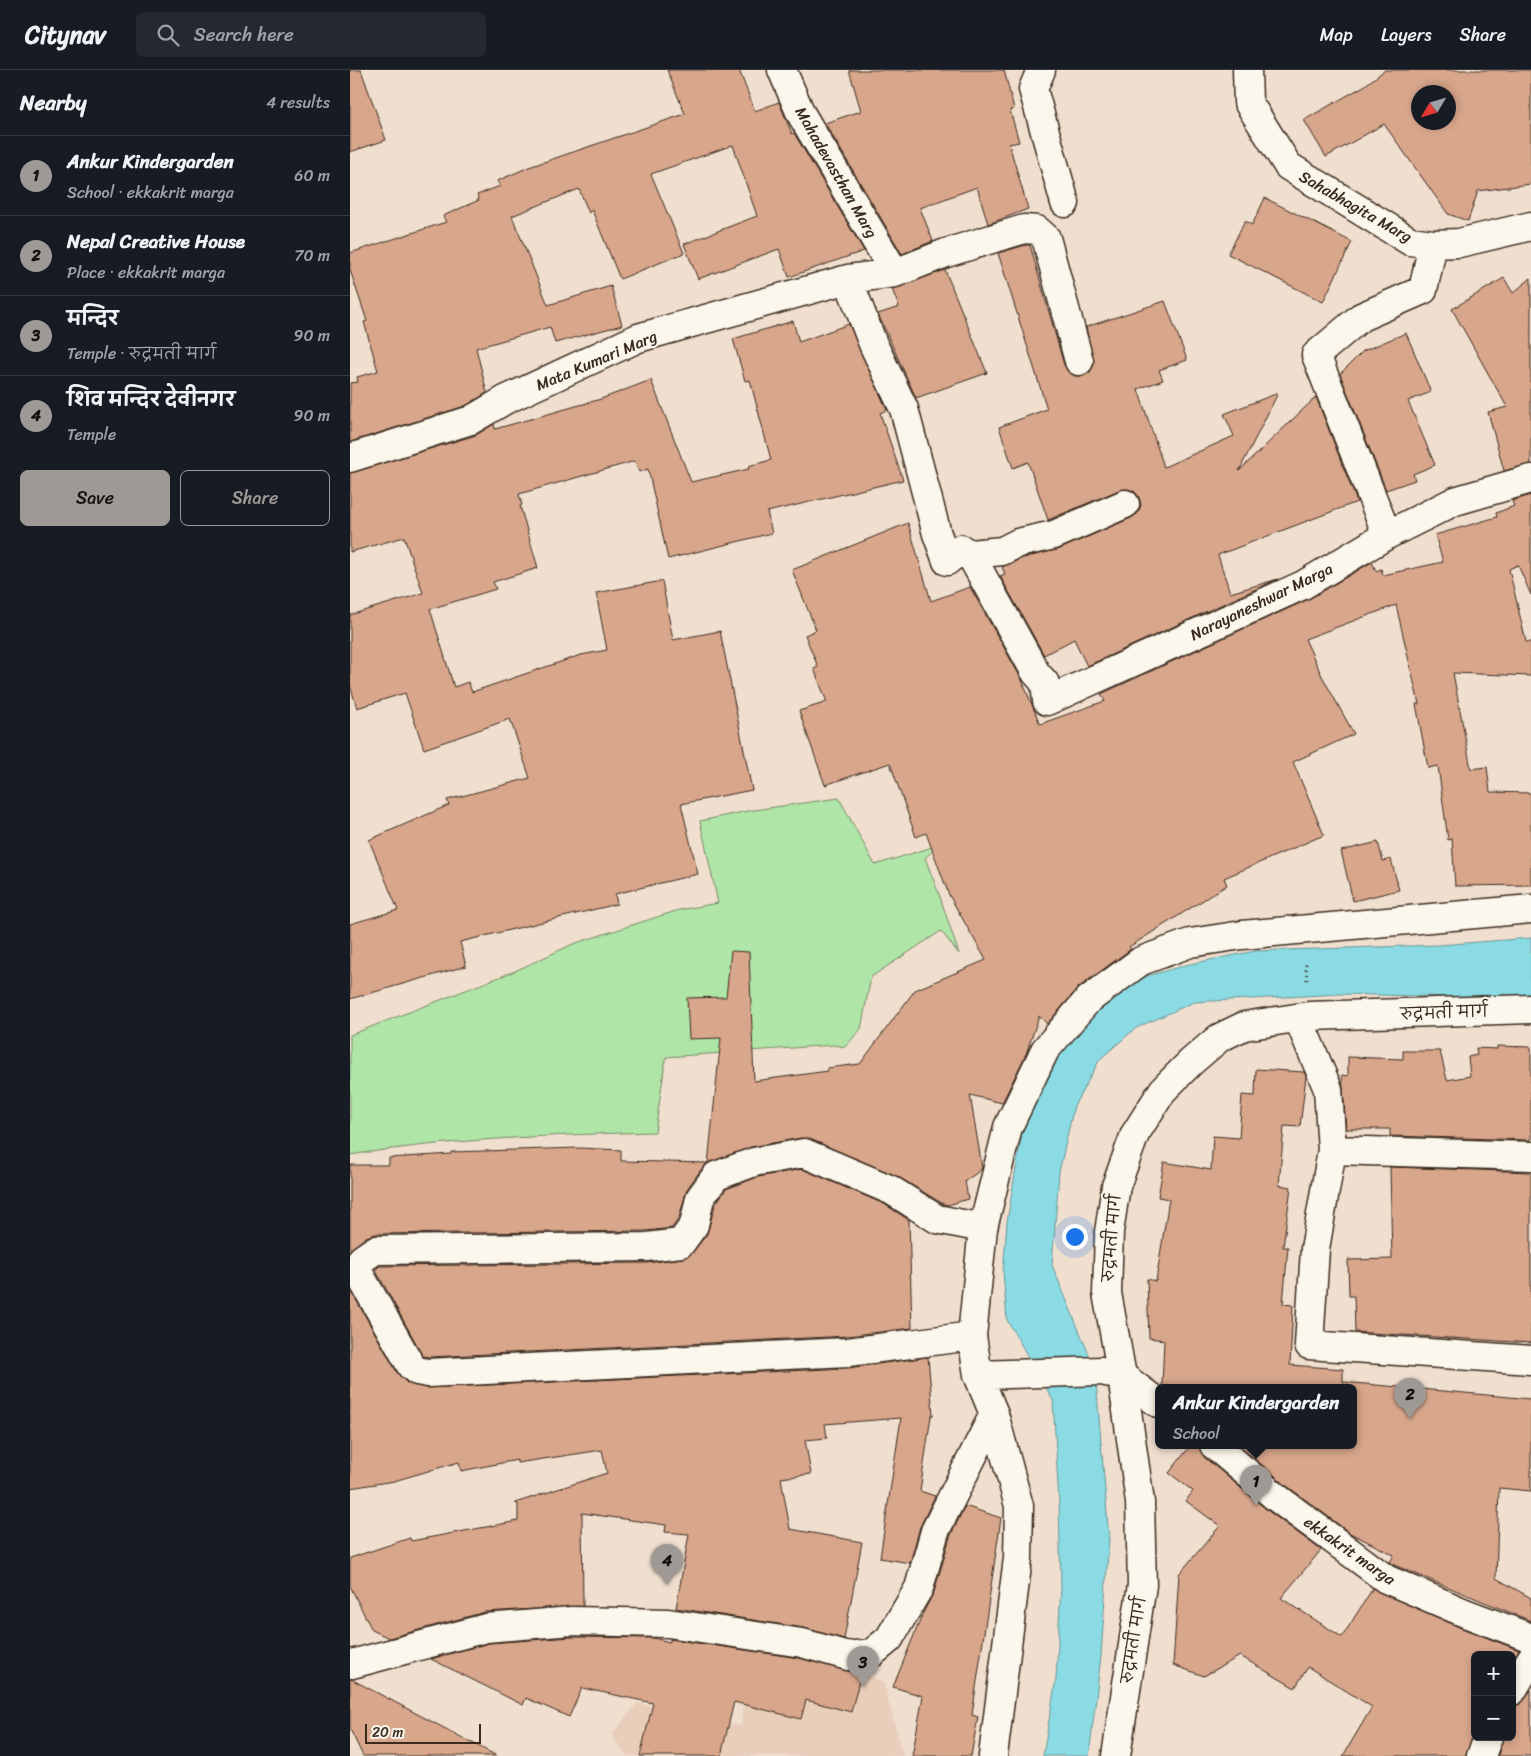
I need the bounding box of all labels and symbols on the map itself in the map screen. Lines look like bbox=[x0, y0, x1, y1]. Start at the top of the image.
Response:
north arrow bbox=[1411, 85, 1456, 130]
street label: Mahadevasthan Marg bbox=[787, 101, 886, 244]
street label: Sahabhagita Marg bbox=[1294, 162, 1418, 251]
street label: Mata Kumari Marg bbox=[531, 322, 662, 399]
street label: Narayaneshwar Marga bbox=[1185, 554, 1338, 649]
street label: रुद्रमती मार्ग bbox=[1399, 996, 1489, 1029]
street label: रुद्रमती मार्ग bbox=[1093, 1192, 1130, 1284]
your location bbox=[1062, 1224, 1088, 1250]
pin: 2 bbox=[1394, 1378, 1426, 1419]
pin: 1 bbox=[1240, 1465, 1272, 1506]
street label: ekkakrit marga bbox=[1298, 1508, 1403, 1593]
pin: 4 bbox=[651, 1544, 683, 1585]
street label: रुद्रमती मार्ग bbox=[1112, 1593, 1155, 1687]
pin: 3 bbox=[847, 1646, 879, 1687]
scale bar bbox=[365, 1721, 481, 1744]

